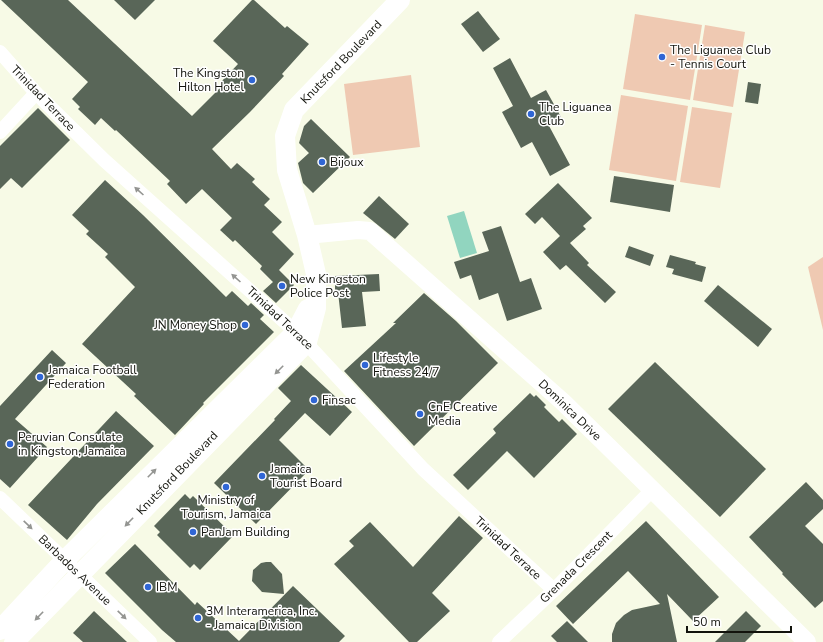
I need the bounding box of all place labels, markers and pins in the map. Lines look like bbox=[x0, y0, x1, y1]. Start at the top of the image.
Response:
place label: The Liguanea Club - Tennis Court bbox=[670, 42, 771, 72]
marker: The Liguanea Club - Tennis Court bbox=[657, 52, 667, 62]
place label: The Kingston Hilton Hotel bbox=[173, 65, 244, 95]
marker: The Kingston Hilton Hotel bbox=[247, 75, 257, 85]
place label: The Liguanea Club bbox=[539, 99, 612, 129]
marker: The Liguanea Club bbox=[526, 109, 536, 119]
place label: Bijoux bbox=[330, 154, 364, 170]
marker: Bijoux bbox=[317, 157, 327, 167]
place label: New Kingston Police Post bbox=[290, 271, 366, 301]
marker: New Kingston Police Post bbox=[277, 281, 287, 291]
place label: JN Money Shop bbox=[153, 317, 237, 333]
marker: JN Money Shop bbox=[240, 320, 250, 330]
place label: Lifestyle Fitness 24/7 bbox=[373, 350, 439, 380]
marker: Lifestyle Fitness 24/7 bbox=[360, 360, 370, 370]
place label: Jamaica Football Federation bbox=[47, 362, 137, 392]
marker: Jamaica Football Federation bbox=[35, 372, 45, 382]
place label: Finsac bbox=[322, 392, 356, 408]
marker: Finsac bbox=[309, 395, 319, 405]
place label: CnE Creative Media bbox=[428, 399, 497, 429]
marker: CnE Creative Media bbox=[415, 409, 425, 419]
place label: Peruvian Consulate in Kingston, Jamaica bbox=[18, 429, 126, 459]
marker: Peruvian Consulate in Kingston, Jamaica bbox=[5, 439, 15, 449]
place label: Jamaica Tourist Board bbox=[269, 461, 342, 491]
marker: Jamaica Tourist Board bbox=[257, 471, 267, 481]
marker: Ministry of Tourism, Jamaica bbox=[221, 482, 231, 492]
place label: Ministry of Tourism, Jamaica bbox=[181, 492, 271, 522]
place label: PanJam Building bbox=[201, 524, 290, 540]
marker: PanJam Building bbox=[188, 527, 198, 537]
place label: IBM bbox=[156, 579, 177, 595]
marker: IBM bbox=[143, 582, 153, 592]
place label: 3M Interamerica, Inc. - Jamaica Division bbox=[206, 603, 317, 633]
marker: 3M Interamerica, Inc. - Jamaica Division bbox=[193, 613, 203, 623]

